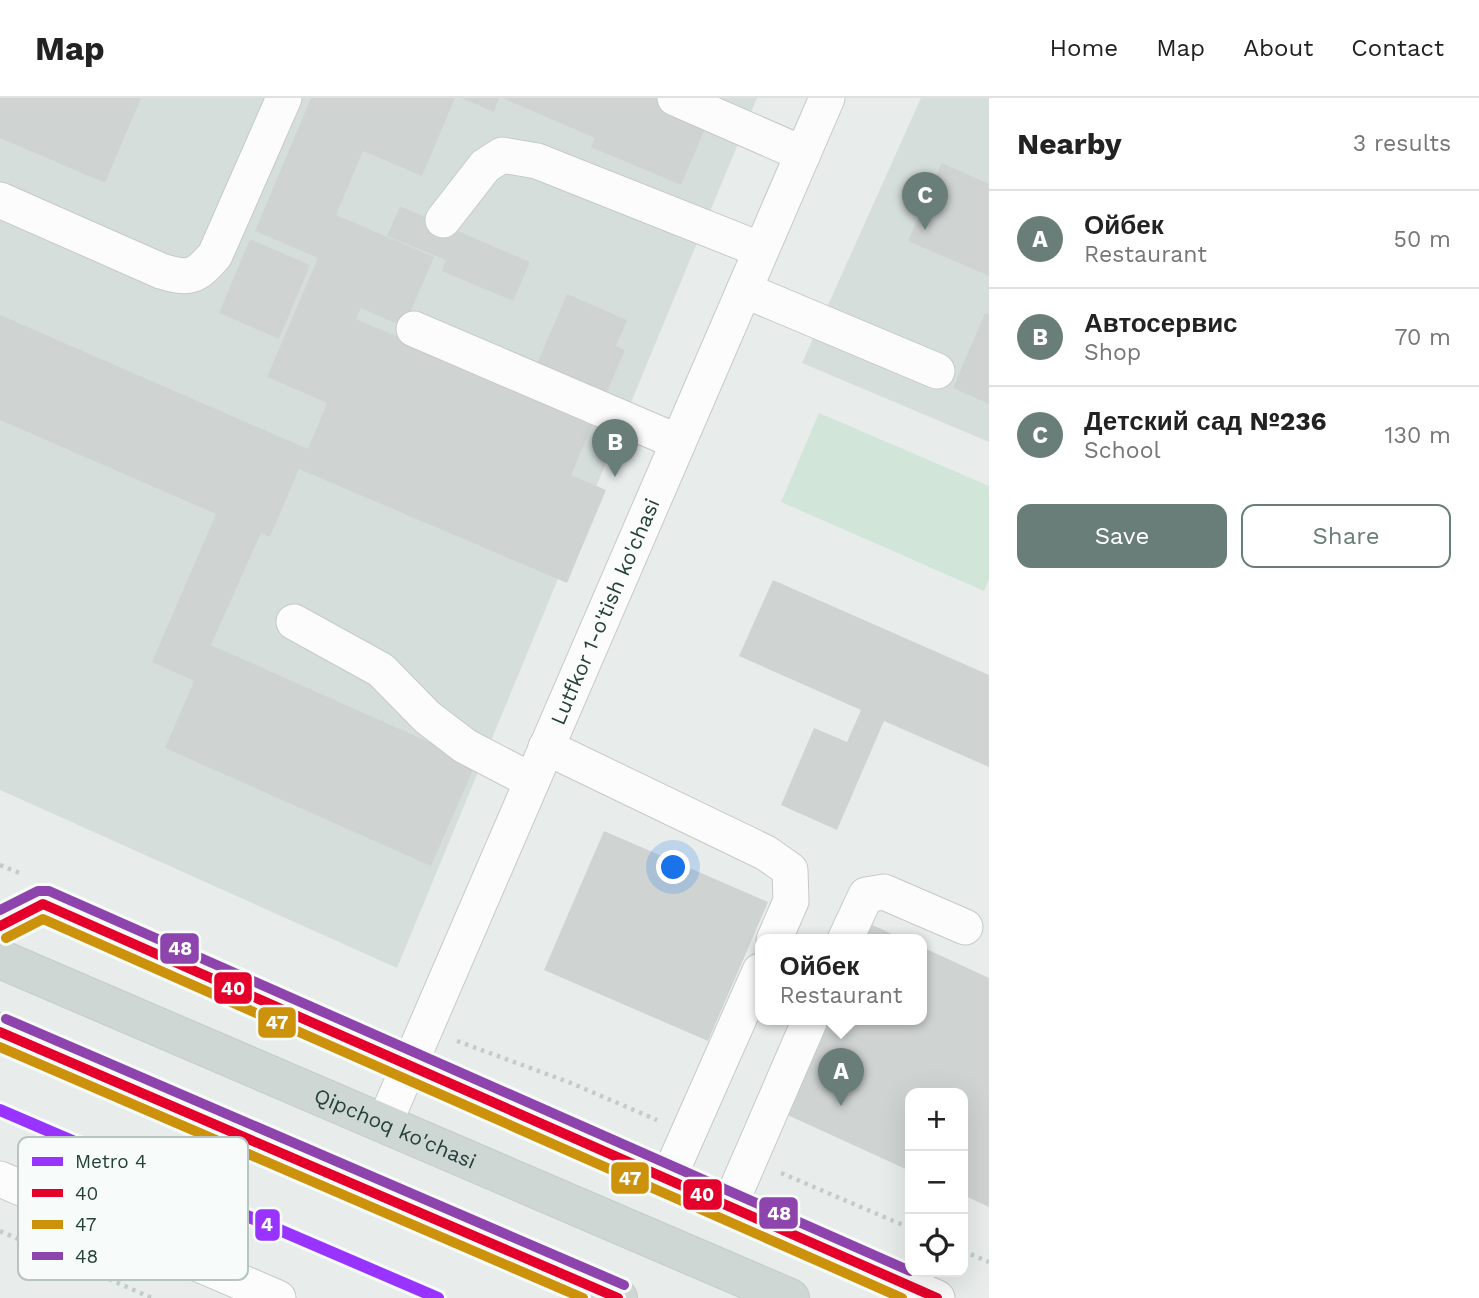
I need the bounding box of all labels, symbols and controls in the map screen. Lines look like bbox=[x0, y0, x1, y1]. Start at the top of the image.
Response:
text: Map bbox=[35, 29, 105, 68]
text: Home bbox=[1050, 34, 1118, 62]
text: Map bbox=[1156, 34, 1205, 62]
text: About bbox=[1243, 34, 1313, 62]
text: Contact bbox=[1351, 34, 1444, 62]
text: Nearby bbox=[1017, 126, 1122, 161]
text: 3 results bbox=[1353, 130, 1451, 157]
pin: C bbox=[902, 172, 948, 230]
text: Ойбек bbox=[1084, 210, 1164, 240]
text: A bbox=[1032, 226, 1048, 253]
text: 50 m bbox=[1394, 226, 1451, 253]
text: Restaurant bbox=[1084, 241, 1207, 268]
text: Автосервис bbox=[1084, 308, 1238, 338]
text: B bbox=[1032, 324, 1048, 351]
text: 70 m bbox=[1394, 324, 1451, 351]
text: Shop bbox=[1084, 339, 1141, 366]
text: Детский сад №236 bbox=[1084, 406, 1327, 436]
pin: B bbox=[592, 419, 638, 477]
text: C bbox=[1032, 422, 1048, 449]
text: 130 m bbox=[1385, 422, 1451, 449]
text: School bbox=[1084, 437, 1161, 464]
street label: Lutfkor 1-o'tish ko'chasi bbox=[545, 494, 665, 729]
button: Save bbox=[1017, 504, 1227, 568]
button: Share bbox=[1241, 504, 1451, 568]
your location bbox=[656, 850, 690, 884]
line badge: 48 bbox=[159, 932, 200, 965]
popup bbox=[755, 934, 927, 1025]
text: 48 bbox=[168, 937, 192, 960]
text: Ойбек bbox=[780, 951, 859, 981]
line badge: 40 bbox=[213, 971, 253, 1005]
text: 40 bbox=[221, 977, 245, 1000]
text: Restaurant bbox=[780, 982, 902, 1009]
line badge: 47 bbox=[257, 1006, 297, 1039]
text: 47 bbox=[266, 1011, 288, 1034]
pin: A bbox=[818, 1048, 864, 1106]
street label: Qipchoq ko'chasi bbox=[311, 1082, 480, 1174]
map controls bbox=[905, 1088, 968, 1277]
button: + bbox=[905, 1088, 968, 1151]
legend bbox=[18, 1137, 248, 1280]
text: Metro 4 bbox=[75, 1150, 147, 1173]
button: − bbox=[905, 1151, 968, 1214]
line badge: 47 bbox=[610, 1161, 650, 1195]
text: 47 bbox=[619, 1167, 641, 1190]
line badge: 40 bbox=[682, 1178, 723, 1211]
text: 40 bbox=[75, 1182, 98, 1205]
text: 40 bbox=[690, 1183, 714, 1206]
line badge: 48 bbox=[758, 1196, 799, 1230]
text: 48 bbox=[767, 1202, 791, 1225]
line badge: 4 bbox=[254, 1208, 281, 1242]
text: 47 bbox=[75, 1213, 96, 1236]
text: 4 bbox=[261, 1213, 273, 1236]
button: locate bbox=[905, 1214, 968, 1277]
text: 48 bbox=[75, 1245, 98, 1268]

